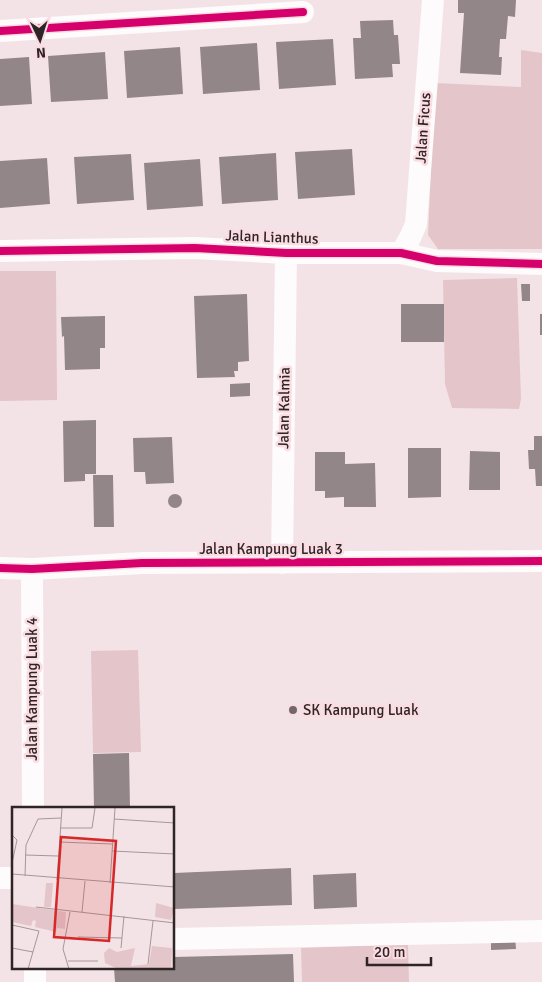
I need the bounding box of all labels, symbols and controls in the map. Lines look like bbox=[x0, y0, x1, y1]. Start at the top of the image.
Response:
north arrow bbox=[15, 15, 65, 65]
text: N bbox=[35, 44, 46, 61]
street label: Jalan Ficus bbox=[412, 91, 434, 164]
street label: Jalan Lianthus bbox=[225, 226, 319, 248]
street label: Jalan Kalmia bbox=[274, 367, 294, 449]
street label: Jalan Kampung Luak 3 bbox=[199, 540, 343, 558]
street label: Jalan Kampung Luak 4 bbox=[23, 617, 41, 761]
place label: SK Kampung Luak bbox=[303, 701, 419, 719]
marker: SK Kampung Luak bbox=[287, 704, 299, 716]
inset map bbox=[12, 807, 175, 970]
scale bar bbox=[367, 934, 431, 966]
text: 20 m bbox=[374, 943, 405, 961]

